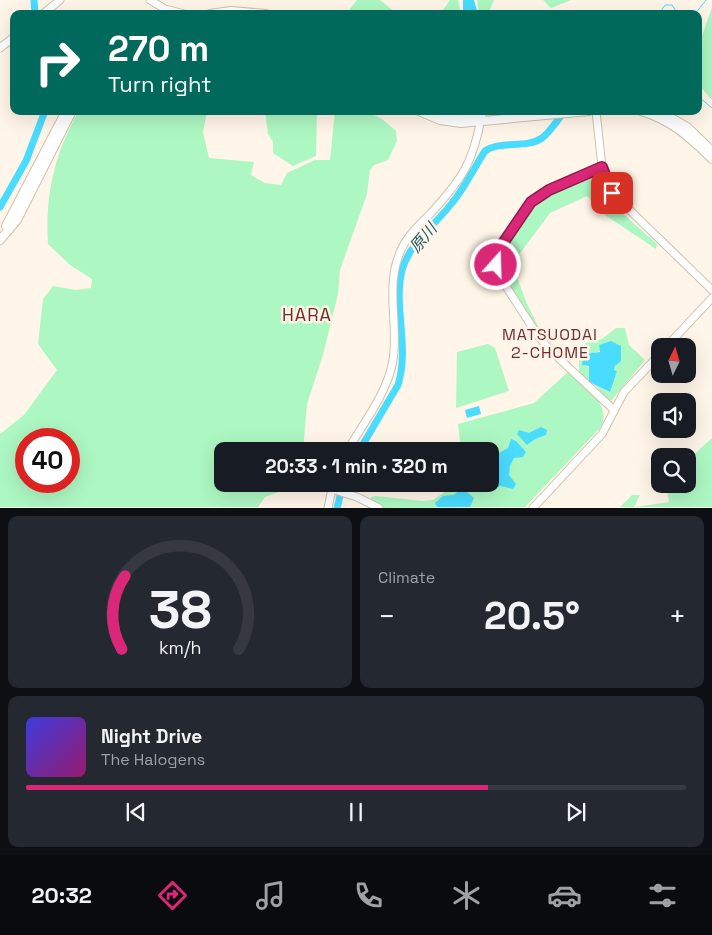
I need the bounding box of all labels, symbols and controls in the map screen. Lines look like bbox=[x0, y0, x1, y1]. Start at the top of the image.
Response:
text: 270 m bbox=[108, 27, 209, 71]
icon: right bbox=[25, 30, 90, 95]
text: Turn right bbox=[108, 70, 211, 98]
pin bbox=[591, 172, 633, 214]
icon: arrive bbox=[598, 179, 626, 207]
water label: 原川 bbox=[405, 217, 443, 257]
position arrow bbox=[469, 238, 521, 290]
district label: HARA bbox=[282, 303, 332, 326]
district label: MATSUODAI 2-CHOME bbox=[502, 324, 598, 363]
north arrow bbox=[651, 338, 696, 382]
map controls bbox=[651, 338, 696, 493]
button: sound bbox=[651, 393, 696, 438]
speed limit sign: 40 bbox=[15, 428, 80, 493]
button: search bbox=[651, 448, 696, 493]
text: 20:33 · 1 min · 320 m bbox=[265, 454, 448, 479]
text: Climate bbox=[378, 567, 435, 588]
text: 38 bbox=[149, 577, 211, 643]
text: 20.5° bbox=[484, 592, 580, 640]
text: − bbox=[378, 598, 395, 634]
text: + bbox=[669, 598, 686, 634]
text: km/h bbox=[159, 636, 201, 659]
text: Night Drive bbox=[101, 724, 202, 749]
text: The Halogens bbox=[101, 749, 205, 770]
icon: previous bbox=[122, 798, 150, 826]
icon: pause bbox=[342, 798, 370, 826]
icon: next bbox=[562, 798, 590, 826]
icon: directions bbox=[155, 878, 190, 913]
icon: music bbox=[253, 878, 288, 913]
icon: phone bbox=[351, 878, 386, 913]
icon: climate bbox=[449, 878, 484, 913]
icon: car bbox=[547, 878, 582, 913]
icon: filters bbox=[645, 878, 680, 913]
text: 20:32 bbox=[32, 881, 92, 909]

